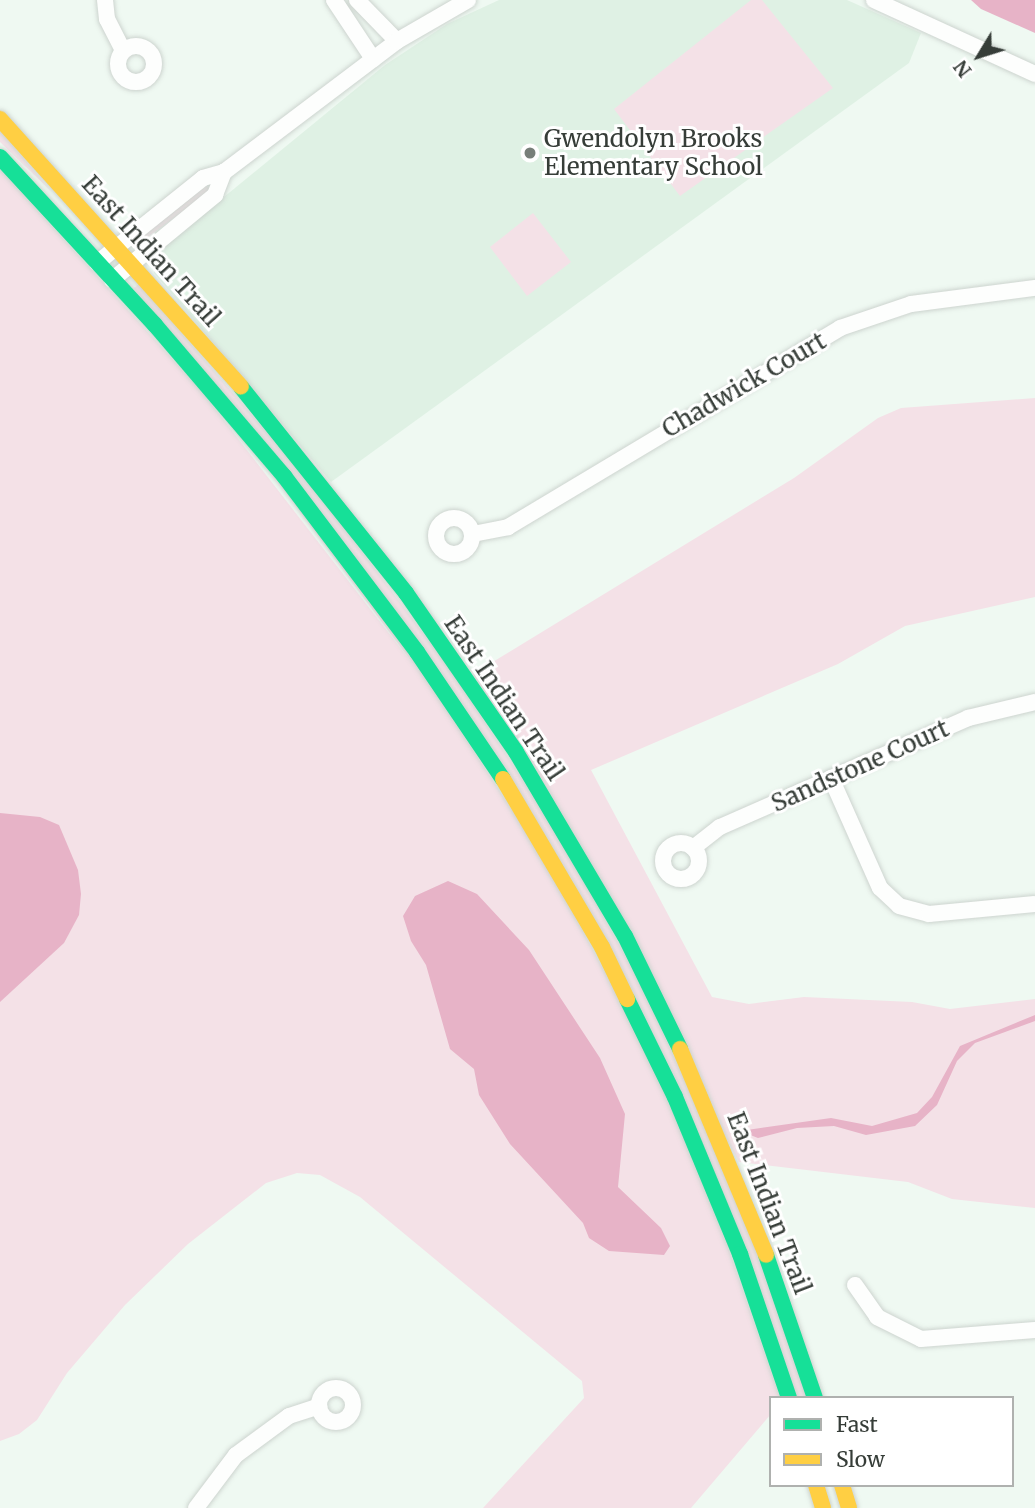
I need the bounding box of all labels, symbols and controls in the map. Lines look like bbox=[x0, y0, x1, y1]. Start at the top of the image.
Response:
north arrow bbox=[944, 21, 1014, 91]
text: N bbox=[948, 56, 977, 82]
place label: Gwendolyn Brooks Elementary School bbox=[544, 125, 763, 181]
marker: Gwendolyn Brooks Elementary School bbox=[522, 145, 538, 161]
street label: East Indian Trail bbox=[76, 170, 226, 332]
street label: Chadwick Court bbox=[657, 326, 831, 444]
street label: East Indian Trail bbox=[438, 610, 570, 786]
street label: Sandstone Court bbox=[767, 714, 953, 818]
street label: East Indian Trail bbox=[721, 1108, 817, 1298]
legend bbox=[769, 1396, 1014, 1487]
text: Fast bbox=[836, 1411, 878, 1438]
text: Slow bbox=[836, 1446, 885, 1473]

